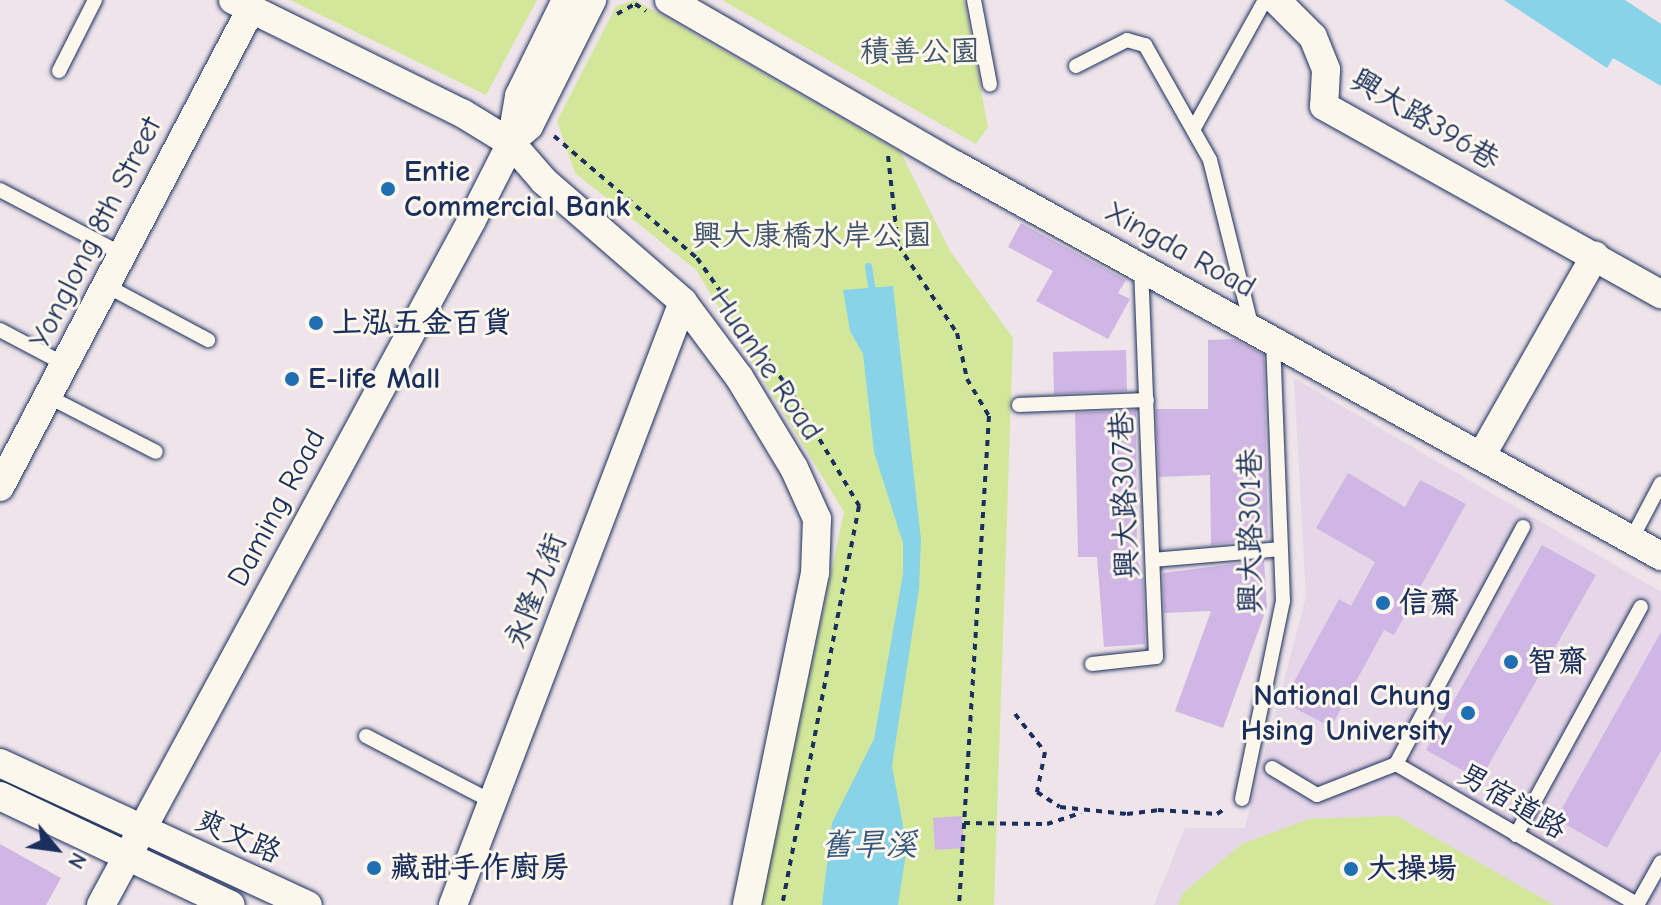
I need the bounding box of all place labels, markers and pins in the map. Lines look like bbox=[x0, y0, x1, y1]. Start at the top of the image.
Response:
place label: Entie Commercial Bank bbox=[404, 154, 630, 224]
marker: Entie Commercial Bank bbox=[379, 180, 397, 198]
place label: 上泓五金百貨 bbox=[332, 305, 512, 341]
marker: 上泓五金百貨 bbox=[307, 314, 325, 332]
place label: E-life Mall bbox=[308, 361, 440, 397]
marker: E-life Mall bbox=[283, 370, 301, 388]
place label: 信齋 bbox=[1399, 585, 1459, 621]
marker: 信齋 bbox=[1374, 594, 1392, 612]
place label: 智齋 bbox=[1527, 644, 1587, 680]
marker: 智齋 bbox=[1502, 653, 1520, 671]
place label: National Chung Hsing University bbox=[1241, 678, 1452, 748]
marker: National Chung Hsing University bbox=[1459, 704, 1477, 722]
place label: 藏甜手作廚房 bbox=[390, 850, 570, 886]
place label: 大操場 bbox=[1367, 851, 1457, 887]
marker: 藏甜手作廚房 bbox=[365, 859, 383, 877]
marker: 大操場 bbox=[1342, 860, 1360, 878]

